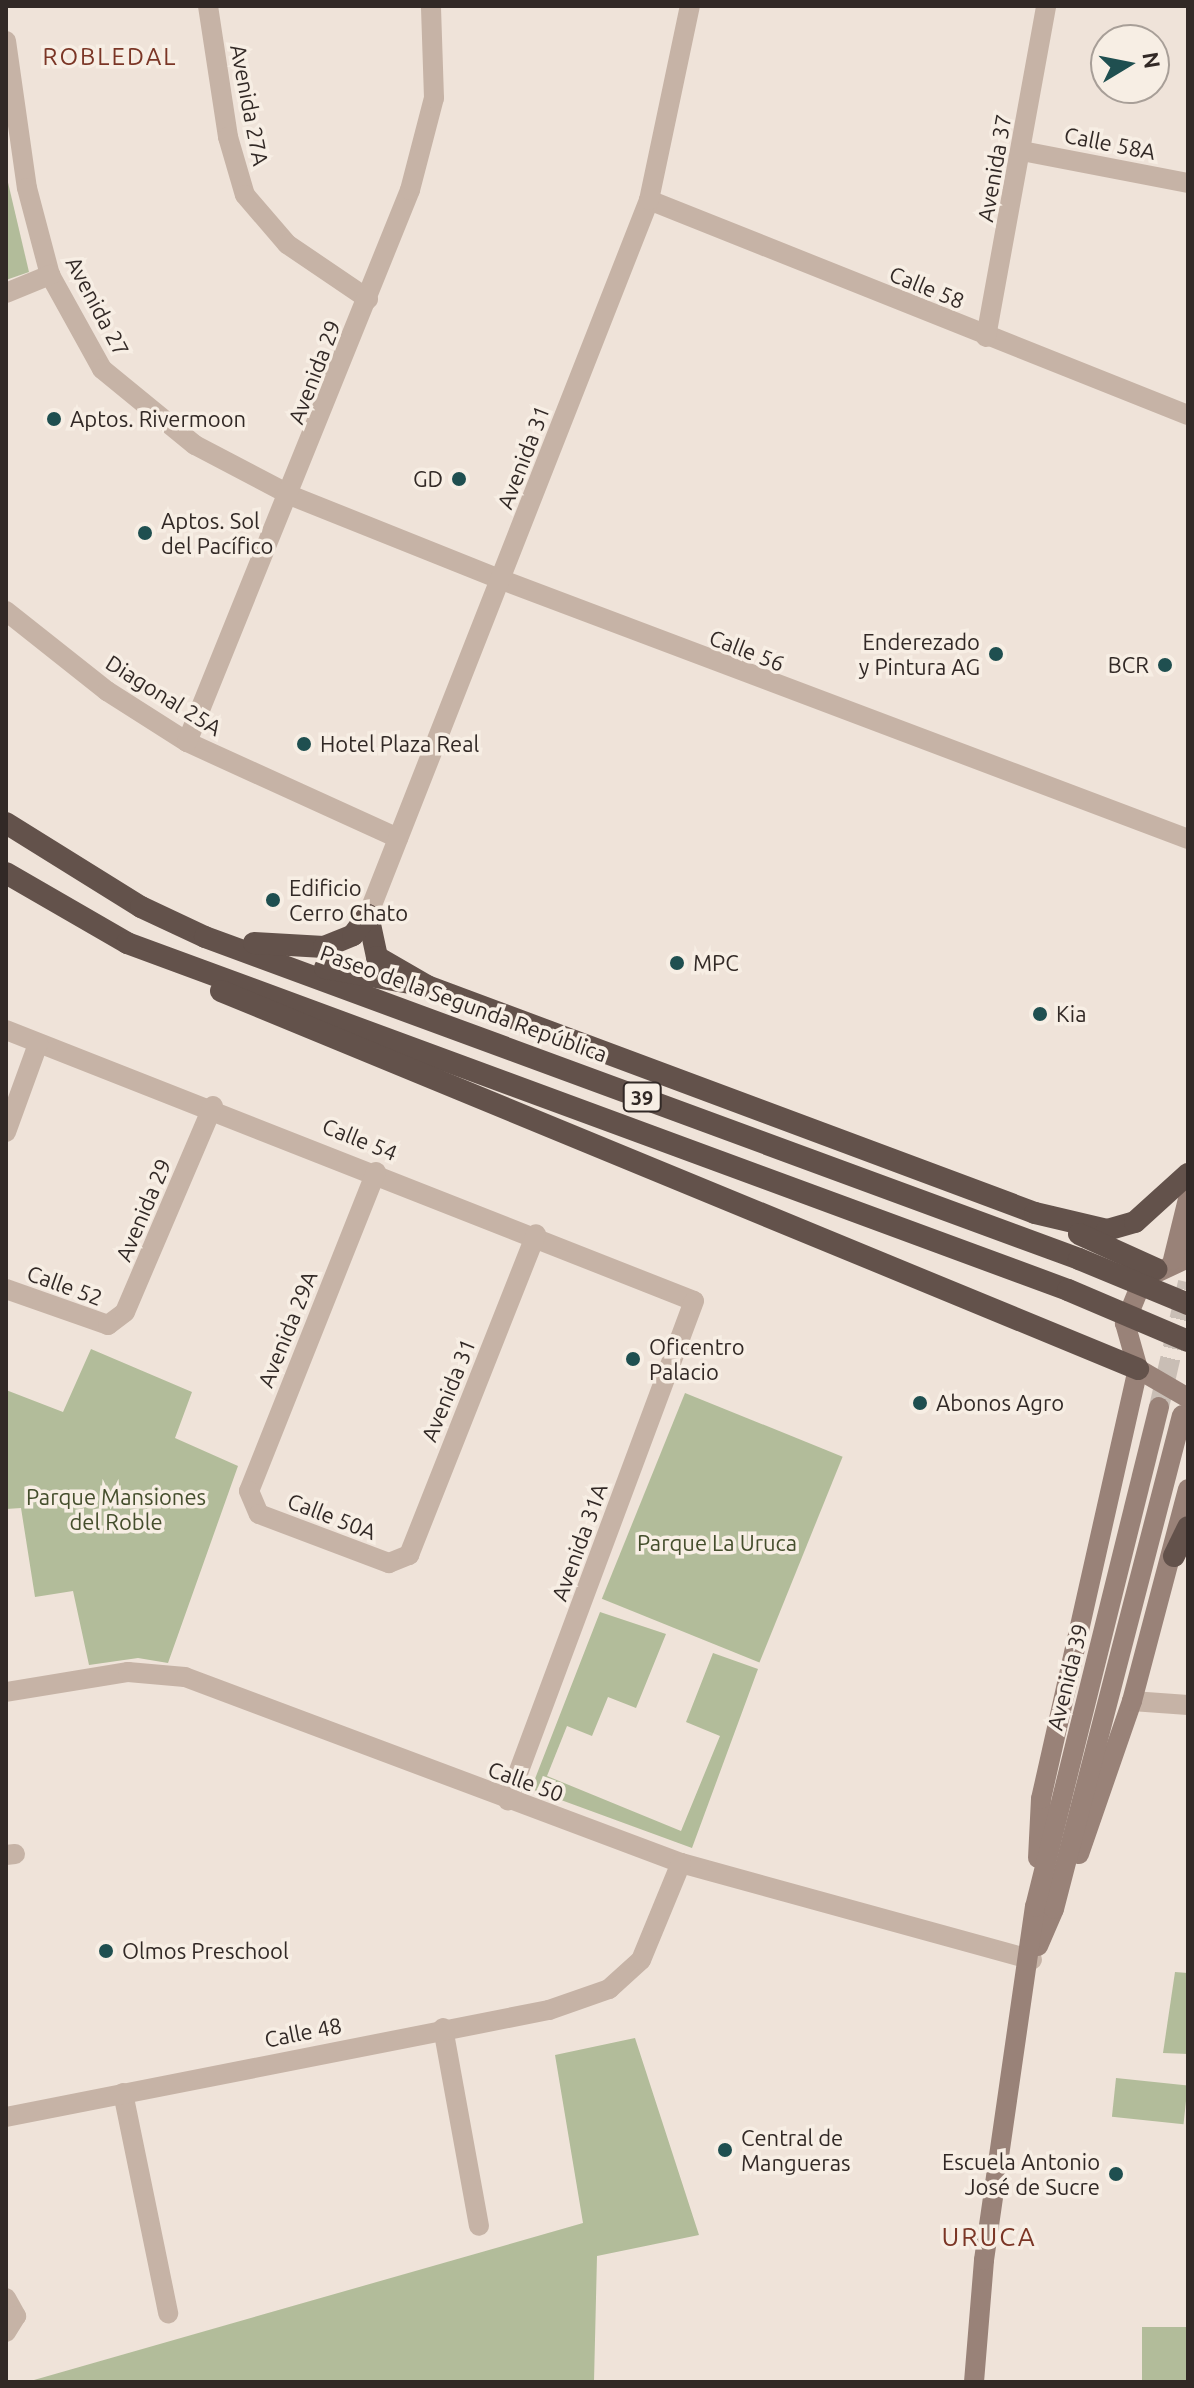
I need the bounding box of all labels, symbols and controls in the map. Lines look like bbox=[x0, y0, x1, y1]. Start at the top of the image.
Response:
north arrow bbox=[1090, 24, 1170, 104]
street label: Avenida 27A bbox=[225, 42, 275, 168]
district label: ROBLEDAL bbox=[43, 43, 177, 71]
text: N bbox=[1138, 50, 1166, 70]
street label: Avenida 37 bbox=[972, 112, 1016, 224]
street label: Calle 58A bbox=[1062, 121, 1158, 165]
street label: Avenida 27 bbox=[61, 252, 135, 360]
street label: Calle 58 bbox=[886, 260, 968, 314]
street label: Avenida 29 bbox=[282, 316, 346, 428]
street label: Avenida 31 bbox=[491, 401, 555, 513]
place label: Aptos. Rivermoon bbox=[70, 406, 246, 432]
marker: Aptos. Rivermoon bbox=[45, 410, 63, 428]
place label: GD bbox=[413, 466, 443, 492]
marker: GD bbox=[450, 470, 468, 488]
place label: Aptos. Sol del Pacífico bbox=[161, 507, 273, 558]
marker: Aptos. Sol del Pacífico bbox=[136, 524, 154, 542]
street label: Calle 56 bbox=[706, 624, 788, 676]
place label: Enderezado y Pintura AG bbox=[859, 628, 980, 680]
marker: Enderezado y Pintura AG bbox=[987, 645, 1005, 663]
street label: Diagonal 25A bbox=[101, 649, 227, 741]
place label: BCR bbox=[1108, 652, 1149, 678]
marker: BCR bbox=[1156, 656, 1174, 674]
place label: Hotel Plaza Real bbox=[320, 731, 479, 757]
marker: Hotel Plaza Real bbox=[295, 735, 313, 753]
place label: Edificio Cerro Chato bbox=[289, 874, 408, 926]
marker: Edificio Cerro Chato bbox=[264, 891, 282, 909]
street label: Paseo de la Segunda República bbox=[317, 939, 611, 1067]
place label: MPC bbox=[693, 950, 739, 976]
marker: MPC bbox=[668, 954, 686, 972]
place label: Kia bbox=[1056, 1001, 1086, 1027]
marker: Kia bbox=[1031, 1005, 1049, 1023]
road number: 39 bbox=[622, 1081, 662, 1113]
street label: Calle 54 bbox=[319, 1112, 401, 1166]
street label: Avenida 29 bbox=[110, 1155, 176, 1265]
street label: Calle 52 bbox=[24, 1259, 106, 1311]
street label: Avenida 29A bbox=[252, 1267, 322, 1391]
place label: Oficentro Palacio bbox=[649, 1333, 745, 1384]
street label: Avenida 31 bbox=[415, 1335, 481, 1445]
marker: Oficentro Palacio bbox=[624, 1350, 642, 1368]
place label: Abonos Agro bbox=[936, 1390, 1064, 1416]
marker: Abonos Agro bbox=[911, 1394, 929, 1412]
street label: Avenida 31A bbox=[546, 1480, 612, 1604]
park label: Parque Mansiones del Roble bbox=[26, 1483, 206, 1534]
street label: Calle 50A bbox=[284, 1487, 380, 1545]
park label: Parque La Uruca bbox=[637, 1530, 797, 1556]
street label: Avenida 39 bbox=[1041, 1621, 1093, 1733]
street label: Calle 50 bbox=[485, 1755, 567, 1807]
place label: Olmos Preschool bbox=[122, 1938, 289, 1964]
marker: Olmos Preschool bbox=[97, 1942, 115, 1960]
street label: Calle 48 bbox=[262, 2012, 344, 2052]
place label: Central de Mangueras bbox=[741, 2124, 851, 2176]
marker: Central de Mangueras bbox=[716, 2141, 734, 2159]
place label: Escuela Antonio José de Sucre bbox=[942, 2148, 1100, 2200]
marker: Escuela Antonio José de Sucre bbox=[1107, 2165, 1125, 2183]
district label: URUCA bbox=[941, 2221, 1037, 2253]

